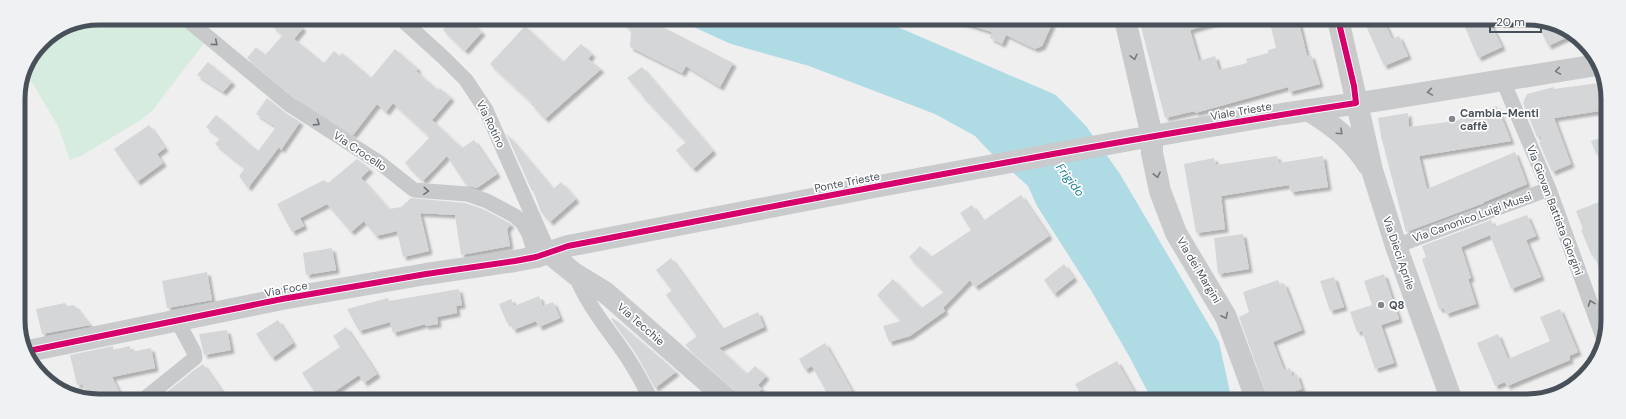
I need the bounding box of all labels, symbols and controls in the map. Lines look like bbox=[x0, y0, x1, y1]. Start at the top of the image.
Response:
scale bar bbox=[1490, 8, 1541, 34]
text: 20 m bbox=[1496, 14, 1525, 30]
one-way arrow bbox=[210, 39, 217, 46]
one-way arrow bbox=[1129, 54, 1137, 60]
one-way arrow bbox=[1555, 67, 1561, 75]
one-way arrow bbox=[1427, 88, 1433, 96]
street label: Via Rotino bbox=[473, 98, 509, 150]
street label: Viale Trieste bbox=[1209, 99, 1273, 123]
place label: Cambia-Menti caffè bbox=[1460, 106, 1539, 133]
marker: Cambia-Menti caffè bbox=[1447, 114, 1457, 124]
one-way arrow bbox=[313, 118, 320, 125]
street label: Via Crocello bbox=[331, 128, 389, 174]
one-way arrow bbox=[1335, 128, 1343, 135]
street label: Via Giovan Battista Giorgini bbox=[1524, 143, 1586, 277]
water label: Frigido bbox=[1052, 160, 1088, 200]
street label: Ponte Trieste bbox=[813, 169, 881, 195]
one-way arrow bbox=[1152, 172, 1160, 178]
one-way arrow bbox=[423, 187, 429, 196]
street label: Via Canonico Luigi Mussi bbox=[1410, 189, 1534, 245]
street label: Via Dieci Aprile bbox=[1380, 214, 1418, 292]
street label: Via dei Margini bbox=[1174, 234, 1224, 306]
street label: Via Foce bbox=[263, 278, 309, 300]
place label: Q8 bbox=[1389, 298, 1405, 312]
street label: Via Tecchie bbox=[614, 300, 668, 348]
marker: Q8 bbox=[1376, 300, 1386, 310]
one-way arrow bbox=[1587, 300, 1595, 307]
one-way arrow bbox=[1220, 312, 1228, 319]

